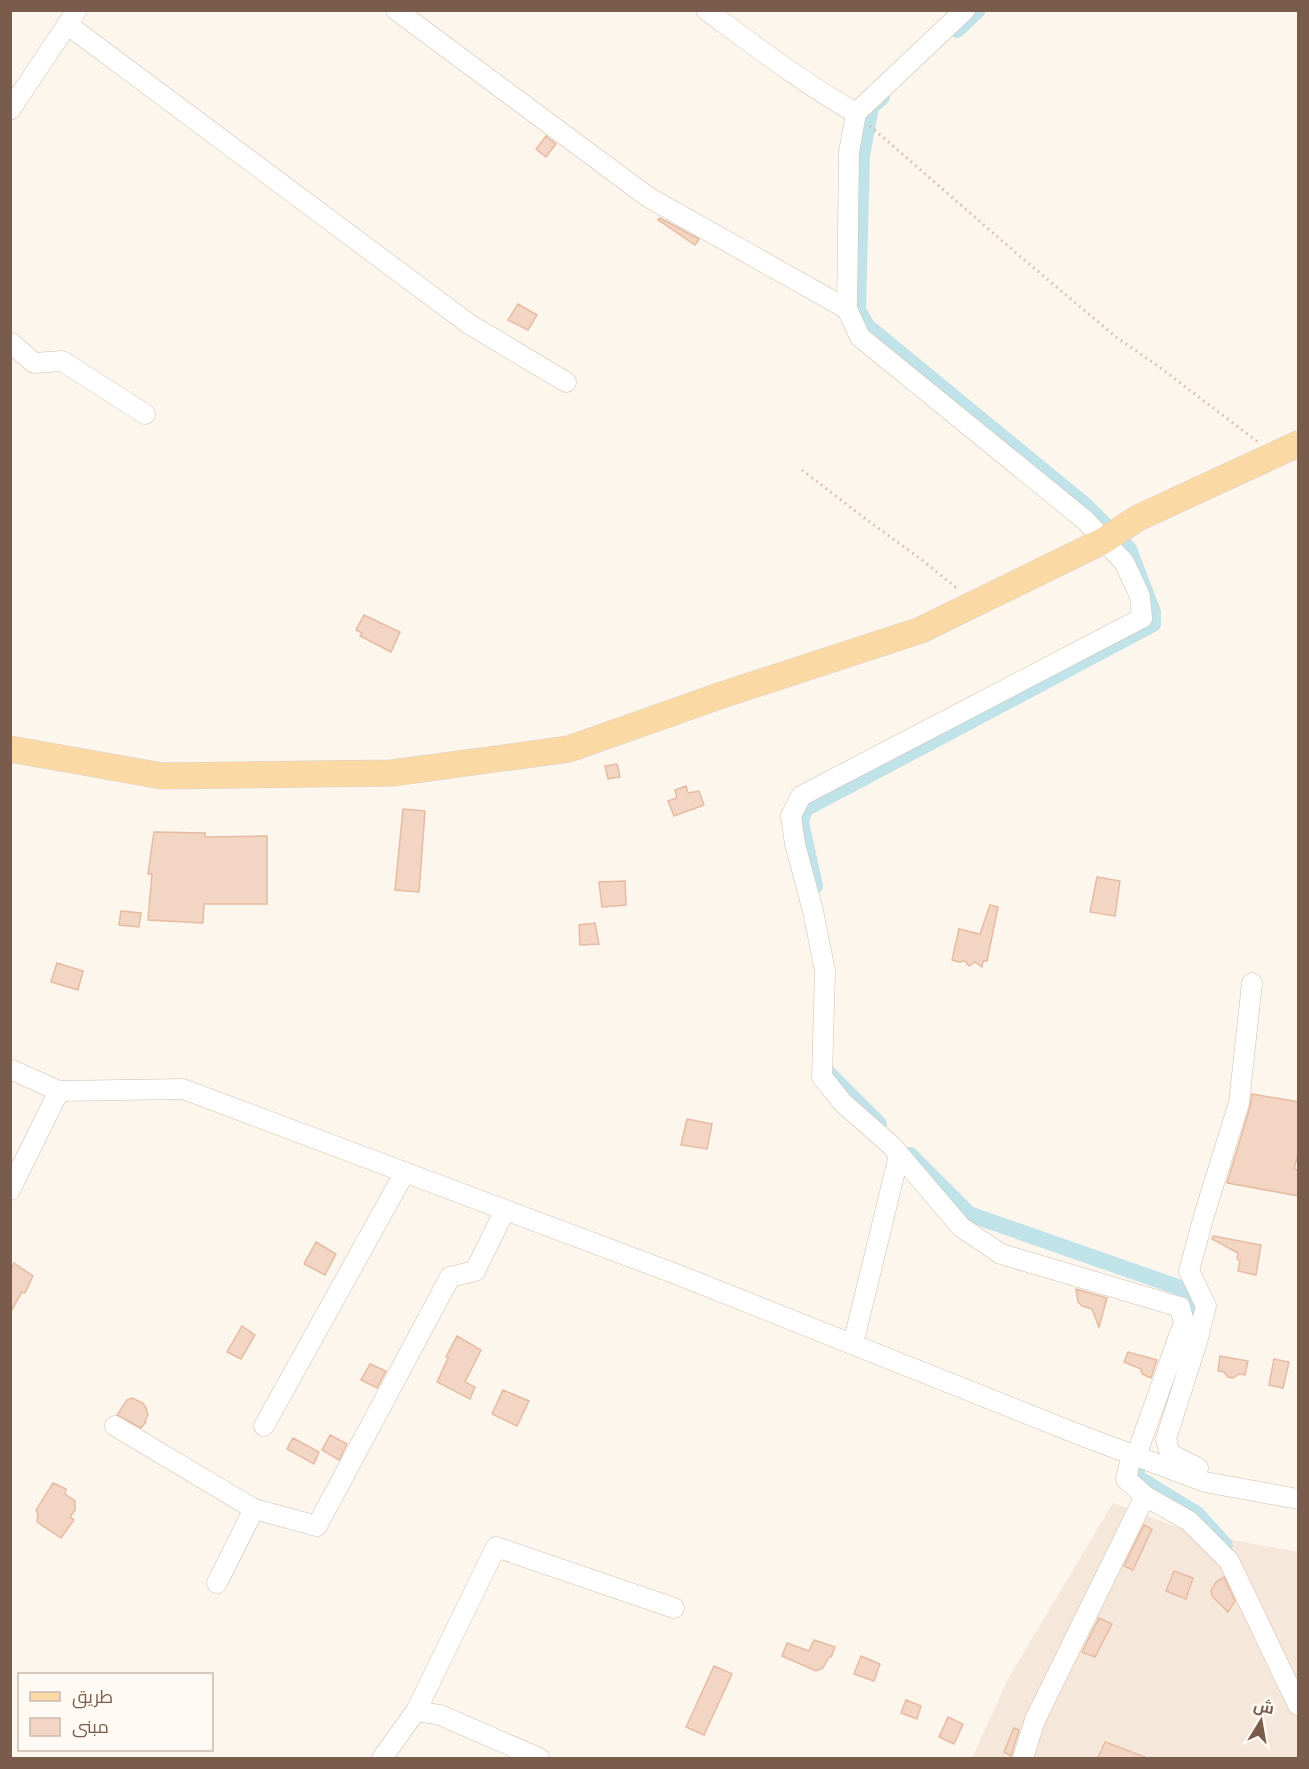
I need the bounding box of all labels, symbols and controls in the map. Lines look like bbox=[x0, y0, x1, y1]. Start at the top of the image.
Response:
legend bbox=[18, 1673, 213, 1751]
text: طريق bbox=[72, 1685, 113, 1709]
north arrow bbox=[1231, 1691, 1291, 1751]
text: ش bbox=[1252, 1695, 1276, 1719]
text: مبنى bbox=[72, 1715, 109, 1739]

